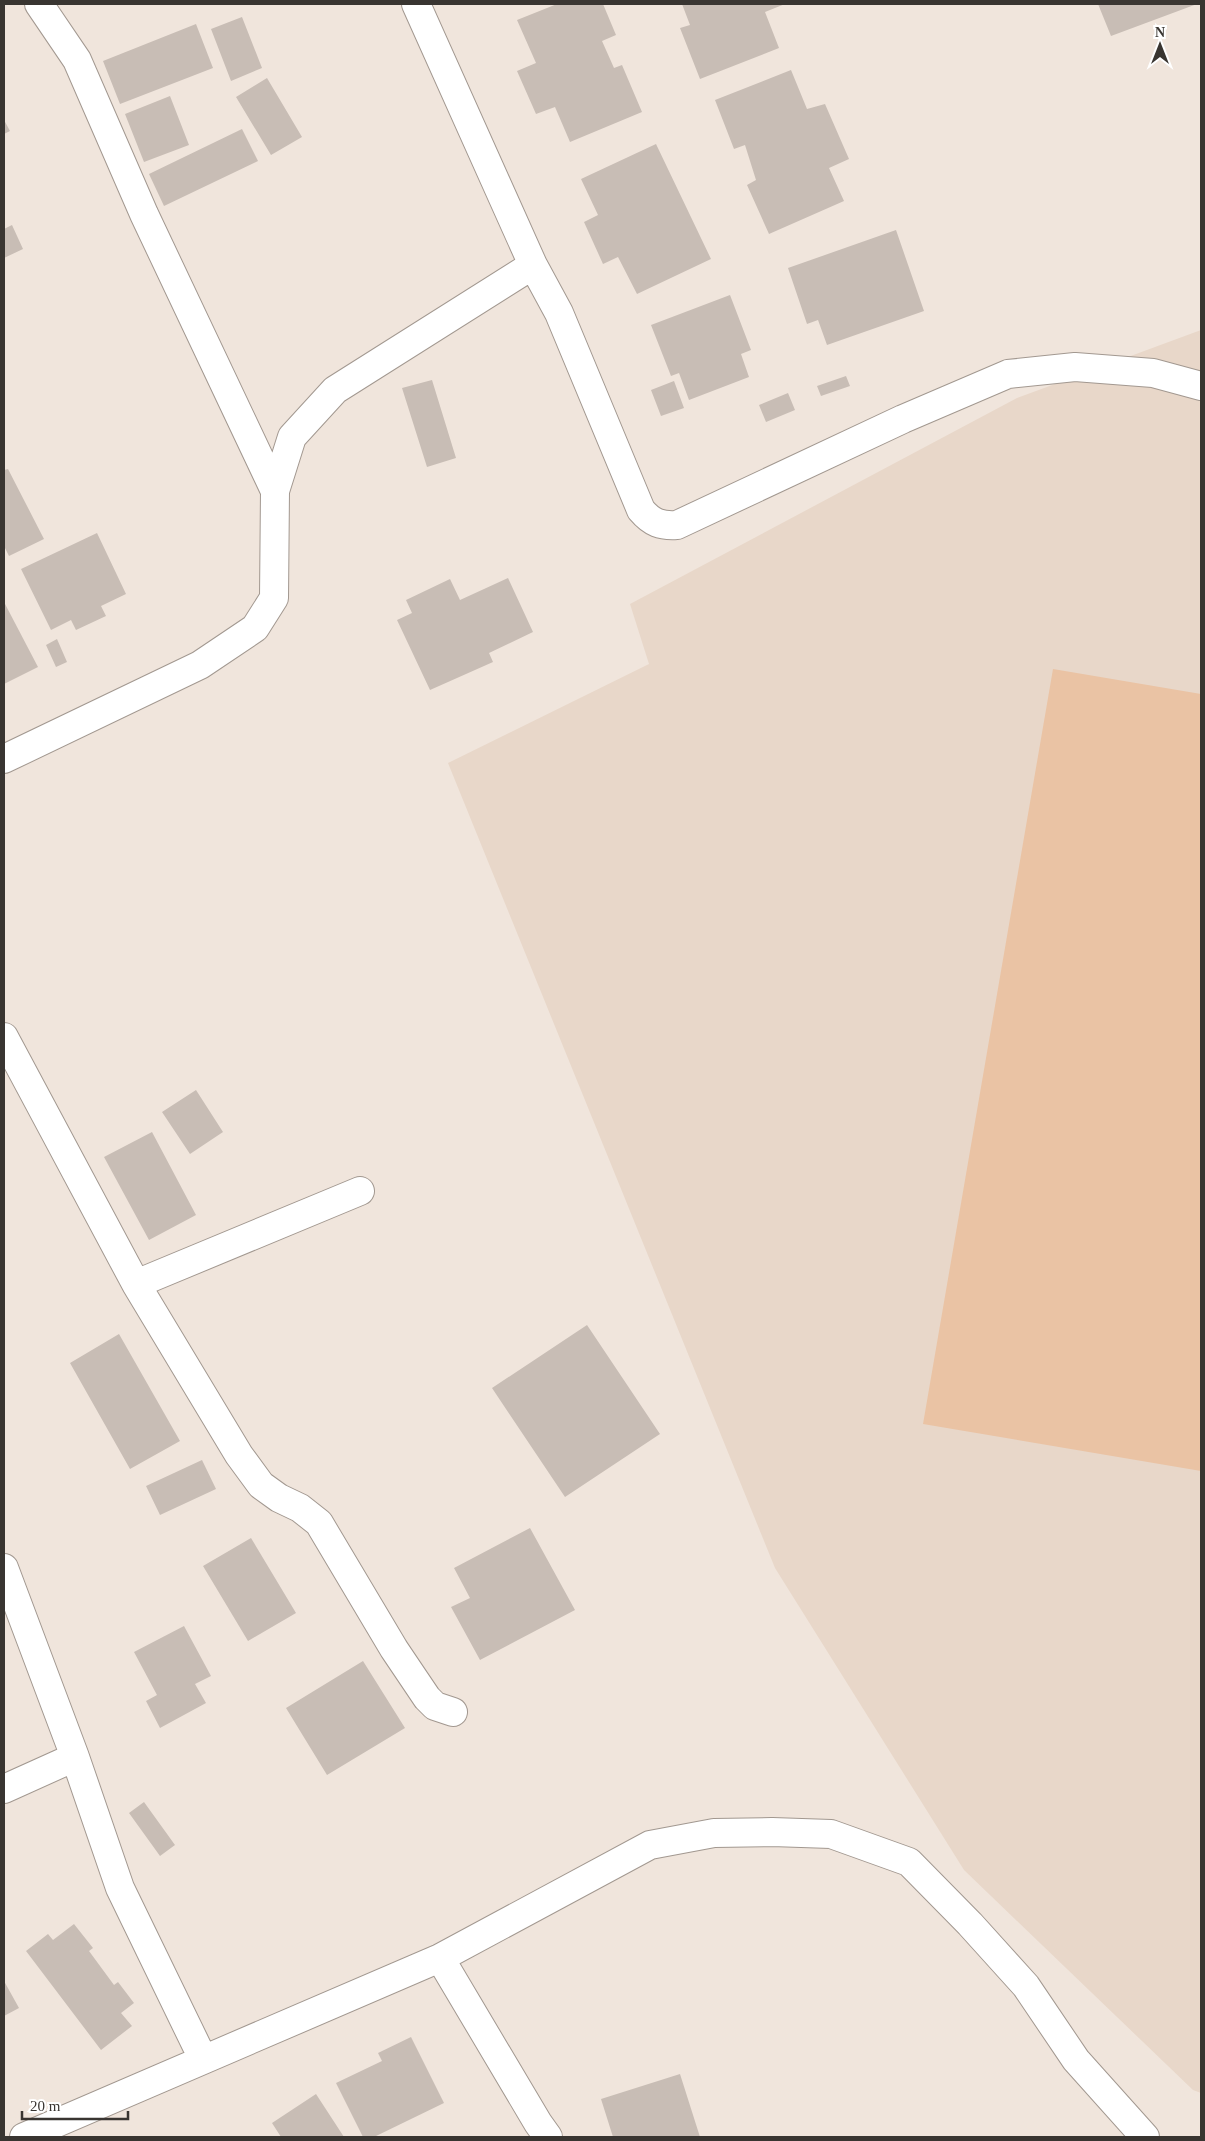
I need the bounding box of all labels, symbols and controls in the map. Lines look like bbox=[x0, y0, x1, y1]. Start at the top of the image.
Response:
north arrow bbox=[1135, 20, 1185, 70]
text: N bbox=[1155, 25, 1165, 40]
scale bar bbox=[22, 2088, 129, 2120]
text: 20 m bbox=[30, 2098, 61, 2114]

